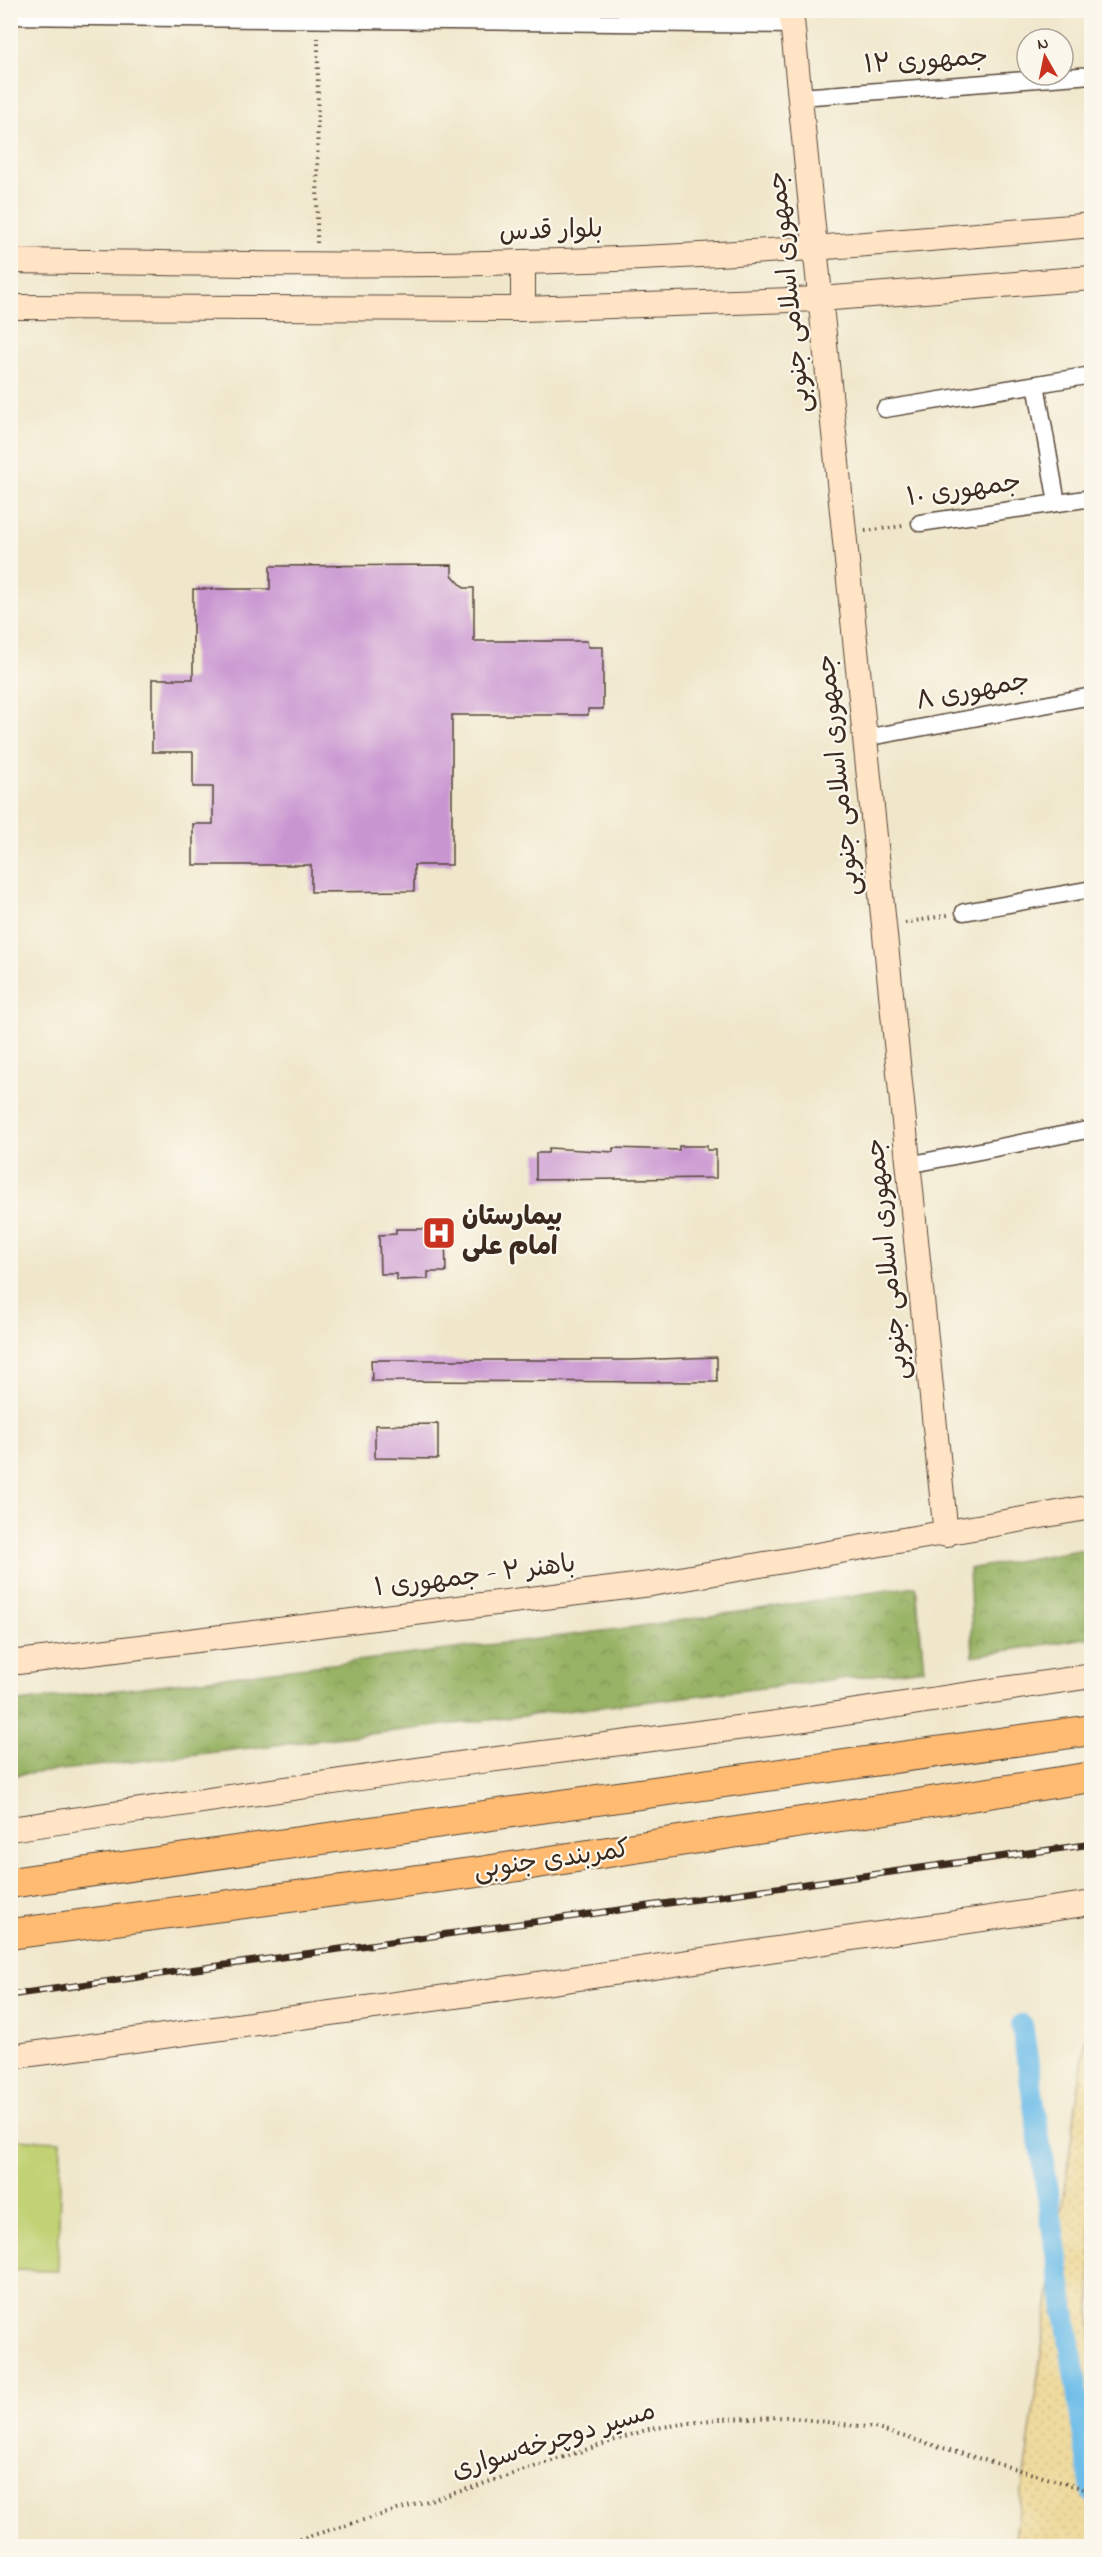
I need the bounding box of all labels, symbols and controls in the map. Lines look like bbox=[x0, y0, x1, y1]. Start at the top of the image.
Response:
north arrow bbox=[1015, 27, 1075, 87]
text: N bbox=[1036, 31, 1050, 57]
street label: جمهوری ۱۲ bbox=[863, 39, 989, 85]
street label: جمهوری اسلامی جنوبی bbox=[759, 169, 823, 415]
street label: بلوار قدس bbox=[499, 211, 603, 253]
street label: جمهوری ۱۰ bbox=[904, 464, 1024, 518]
street label: جمهوری اسلامی جنوبی bbox=[808, 652, 872, 898]
street label: جمهوری ۸ bbox=[913, 662, 1033, 722]
street label: جمهوری اسلامی جنوبی bbox=[857, 1136, 921, 1382]
place label: بیمارستان امام علی bbox=[462, 1199, 562, 1267]
hospital icon: بیمارستان امام علی bbox=[421, 1215, 457, 1251]
street label: باهنر ۲ - جمهوری ۱ bbox=[372, 1546, 578, 1608]
street label: کمربندی جنوبی bbox=[472, 1831, 632, 1891]
street label: مسیر دوچرخه‌سواری bbox=[448, 2393, 660, 2491]

